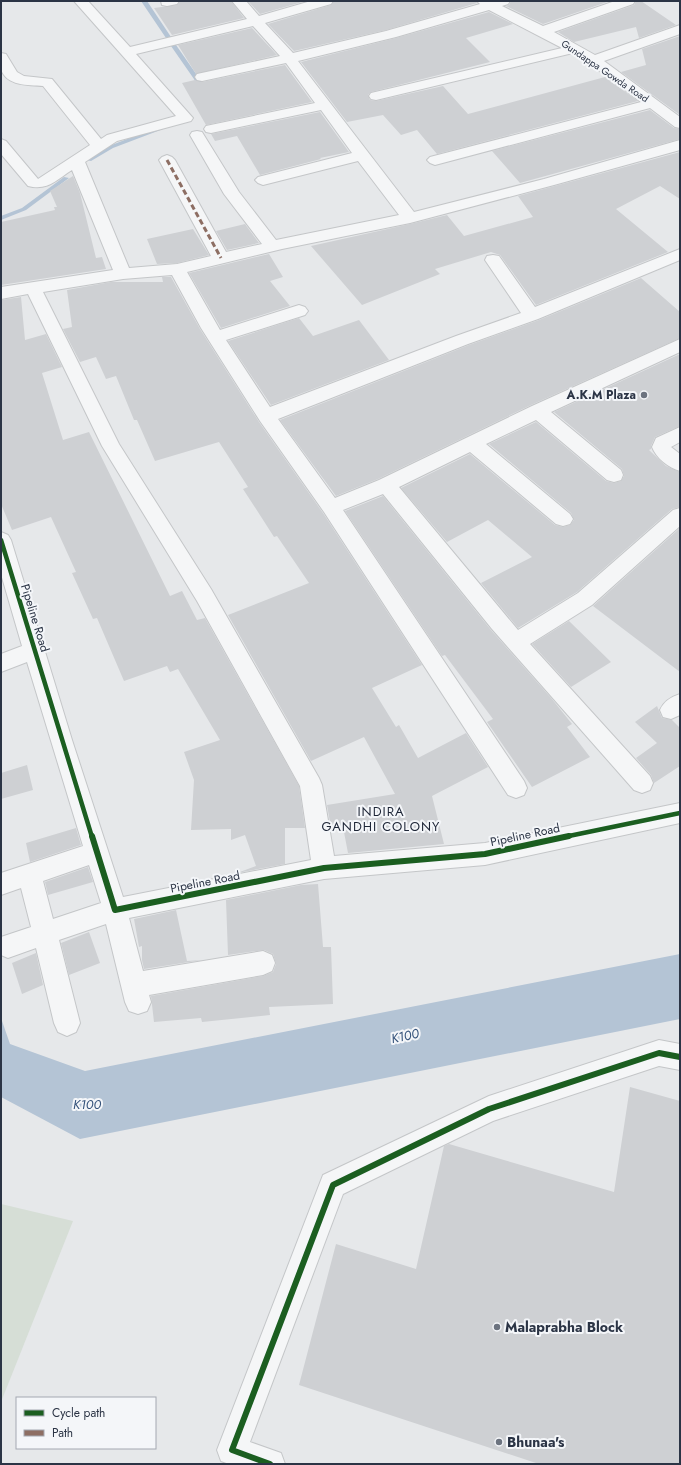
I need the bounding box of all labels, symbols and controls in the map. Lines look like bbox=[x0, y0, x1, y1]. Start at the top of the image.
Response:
street label: Gundappa Gowda Road bbox=[558, 36, 652, 106]
place label: A.K.M Plaza bbox=[565, 386, 636, 404]
marker: A.K.M Plaza bbox=[639, 390, 649, 400]
street label: Pipeline Road bbox=[16, 582, 54, 654]
district label: INDIRA GANDHI COLONY bbox=[322, 802, 440, 836]
street label: Pipeline Road bbox=[489, 819, 561, 851]
street label: Pipeline Road bbox=[169, 866, 241, 898]
water label: K100 bbox=[389, 1024, 421, 1048]
water label: K100 bbox=[73, 1095, 101, 1114]
place label: Malaprabha Block bbox=[505, 1317, 623, 1337]
marker: Malaprabha Block bbox=[492, 1322, 502, 1332]
legend bbox=[16, 1397, 156, 1449]
text: Cycle path bbox=[52, 1404, 105, 1422]
text: Path bbox=[52, 1424, 73, 1442]
place label: Bhunaa's bbox=[507, 1432, 565, 1452]
marker: Bhunaa's bbox=[494, 1437, 504, 1447]

